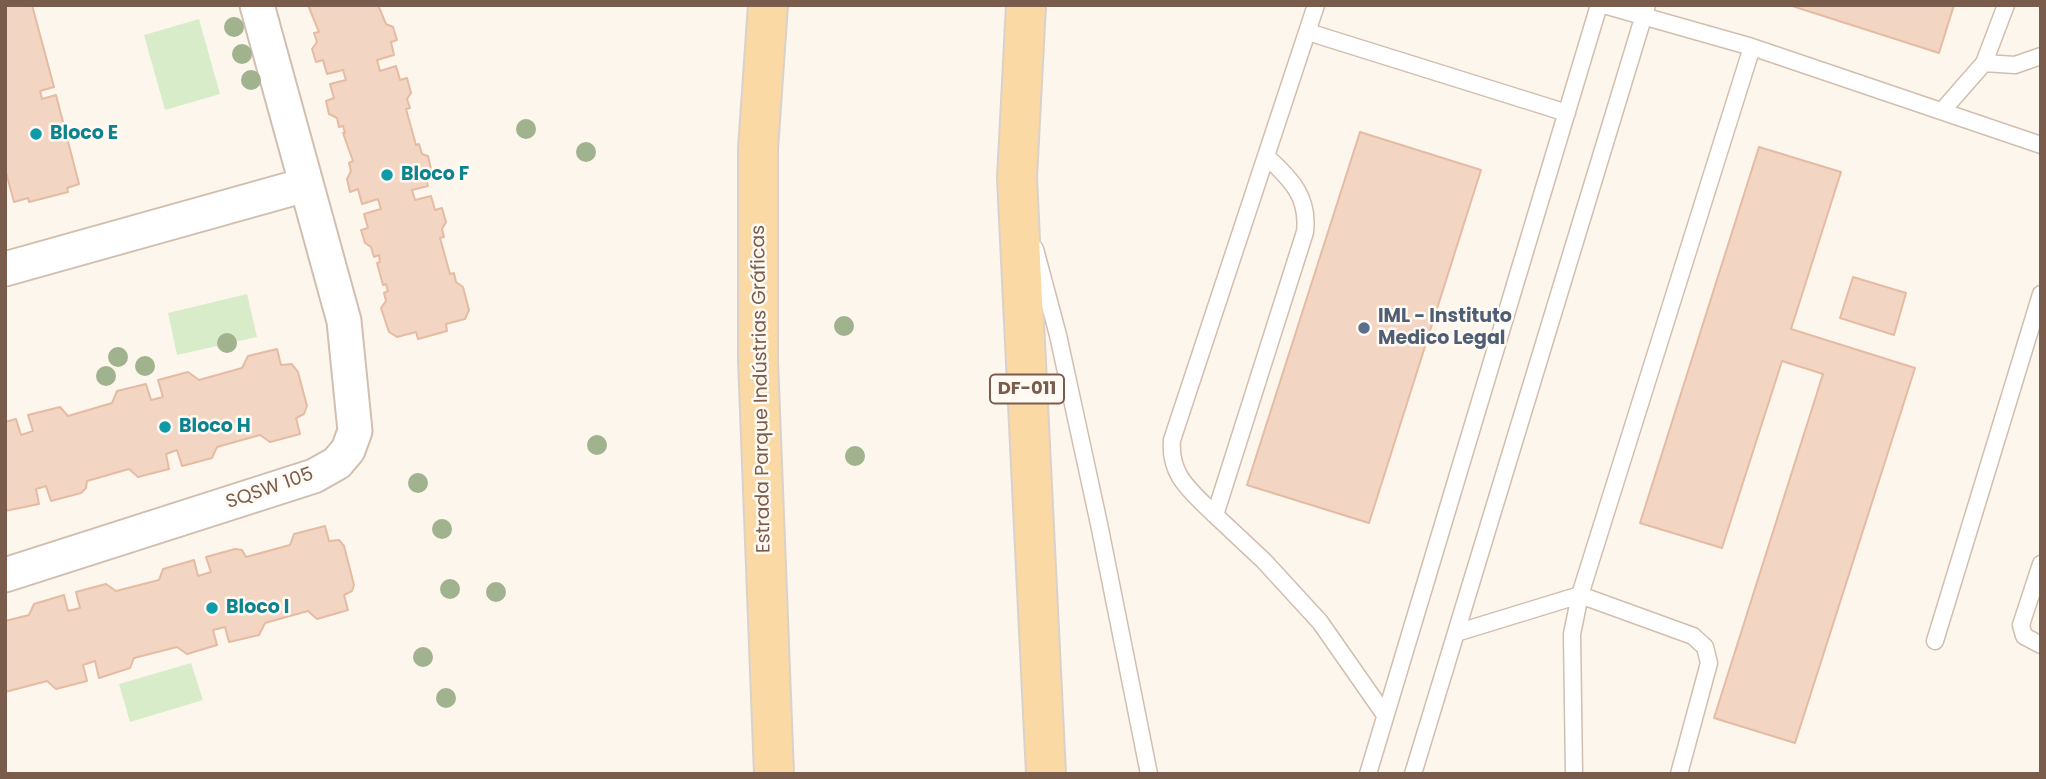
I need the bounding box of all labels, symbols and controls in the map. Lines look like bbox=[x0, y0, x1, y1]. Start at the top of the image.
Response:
place label: Bloco E bbox=[50, 123, 118, 145]
marker: Bloco E bbox=[28, 126, 44, 142]
place label: Bloco F bbox=[401, 164, 469, 186]
marker: Bloco F bbox=[379, 167, 395, 183]
street label: Estrada Parque Indústrias Gráficas bbox=[748, 225, 776, 553]
place label: IML - Instituto Medico Legal bbox=[1378, 306, 1512, 350]
marker: IML - Instituto Medico Legal bbox=[1356, 320, 1372, 336]
road number: DF-011 bbox=[990, 374, 1064, 404]
place label: Bloco H bbox=[179, 416, 251, 438]
marker: Bloco H bbox=[157, 419, 173, 435]
street label: SQSW 105 bbox=[223, 463, 317, 515]
place label: Bloco I bbox=[226, 597, 289, 619]
marker: Bloco I bbox=[204, 600, 220, 616]

